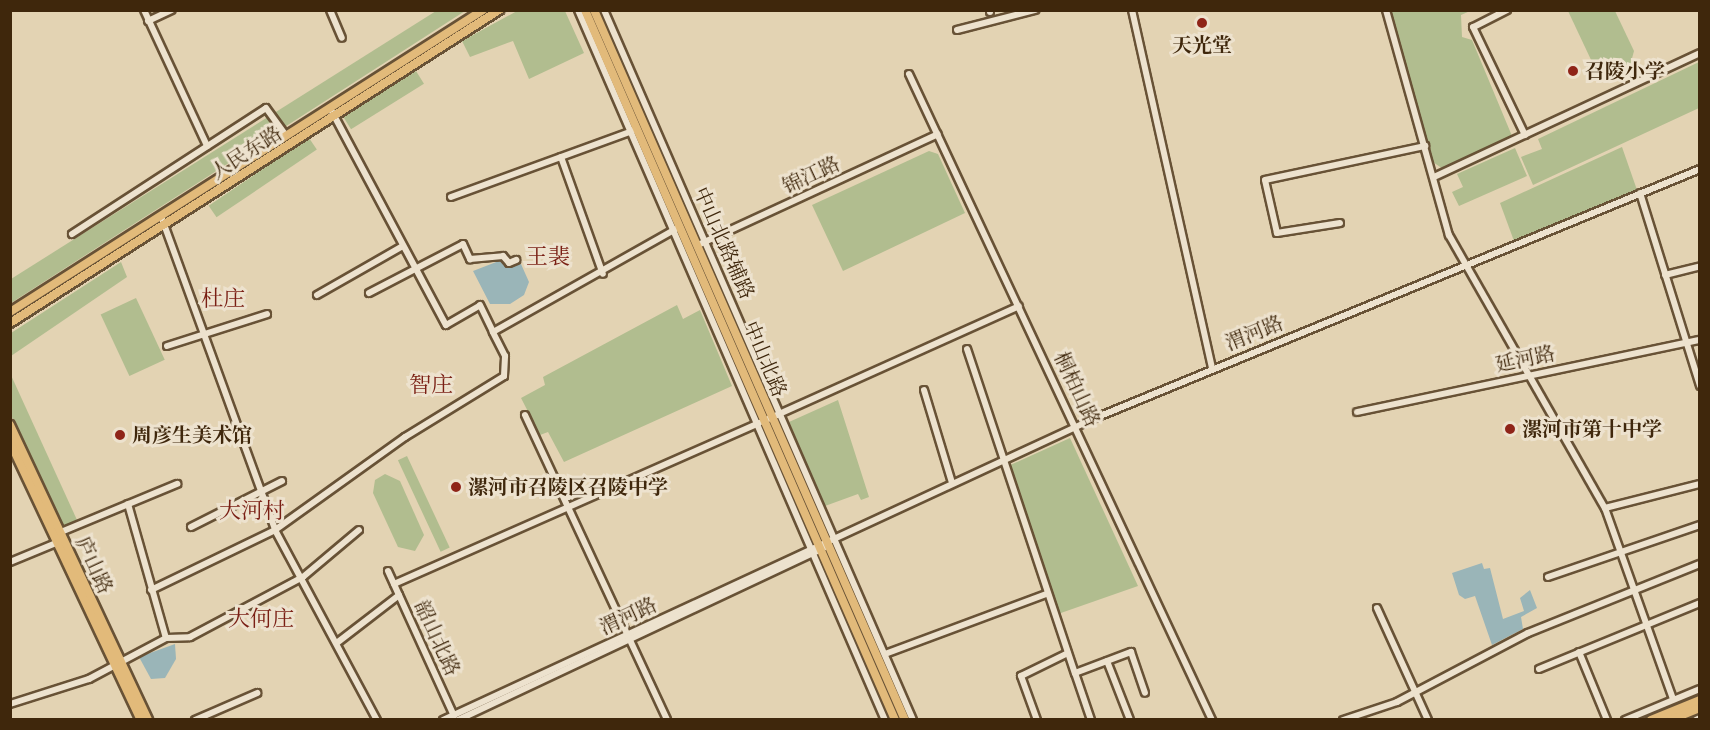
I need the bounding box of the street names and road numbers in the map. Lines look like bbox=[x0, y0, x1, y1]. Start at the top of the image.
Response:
street label: 人民东路 bbox=[206, 121, 286, 185]
street label: 锦江路 bbox=[779, 151, 843, 199]
street label: 中山北路辅路 bbox=[689, 183, 759, 303]
street label: 渭河路 bbox=[1222, 311, 1286, 355]
street label: 中山北路 bbox=[738, 317, 792, 401]
street label: 延河路 bbox=[1493, 341, 1557, 377]
street label: 桐柏山路 bbox=[1049, 348, 1105, 430]
street label: 庐山路 bbox=[70, 533, 118, 597]
street label: 渭河路 bbox=[596, 592, 660, 640]
street label: 韶山北路 bbox=[409, 597, 465, 679]

